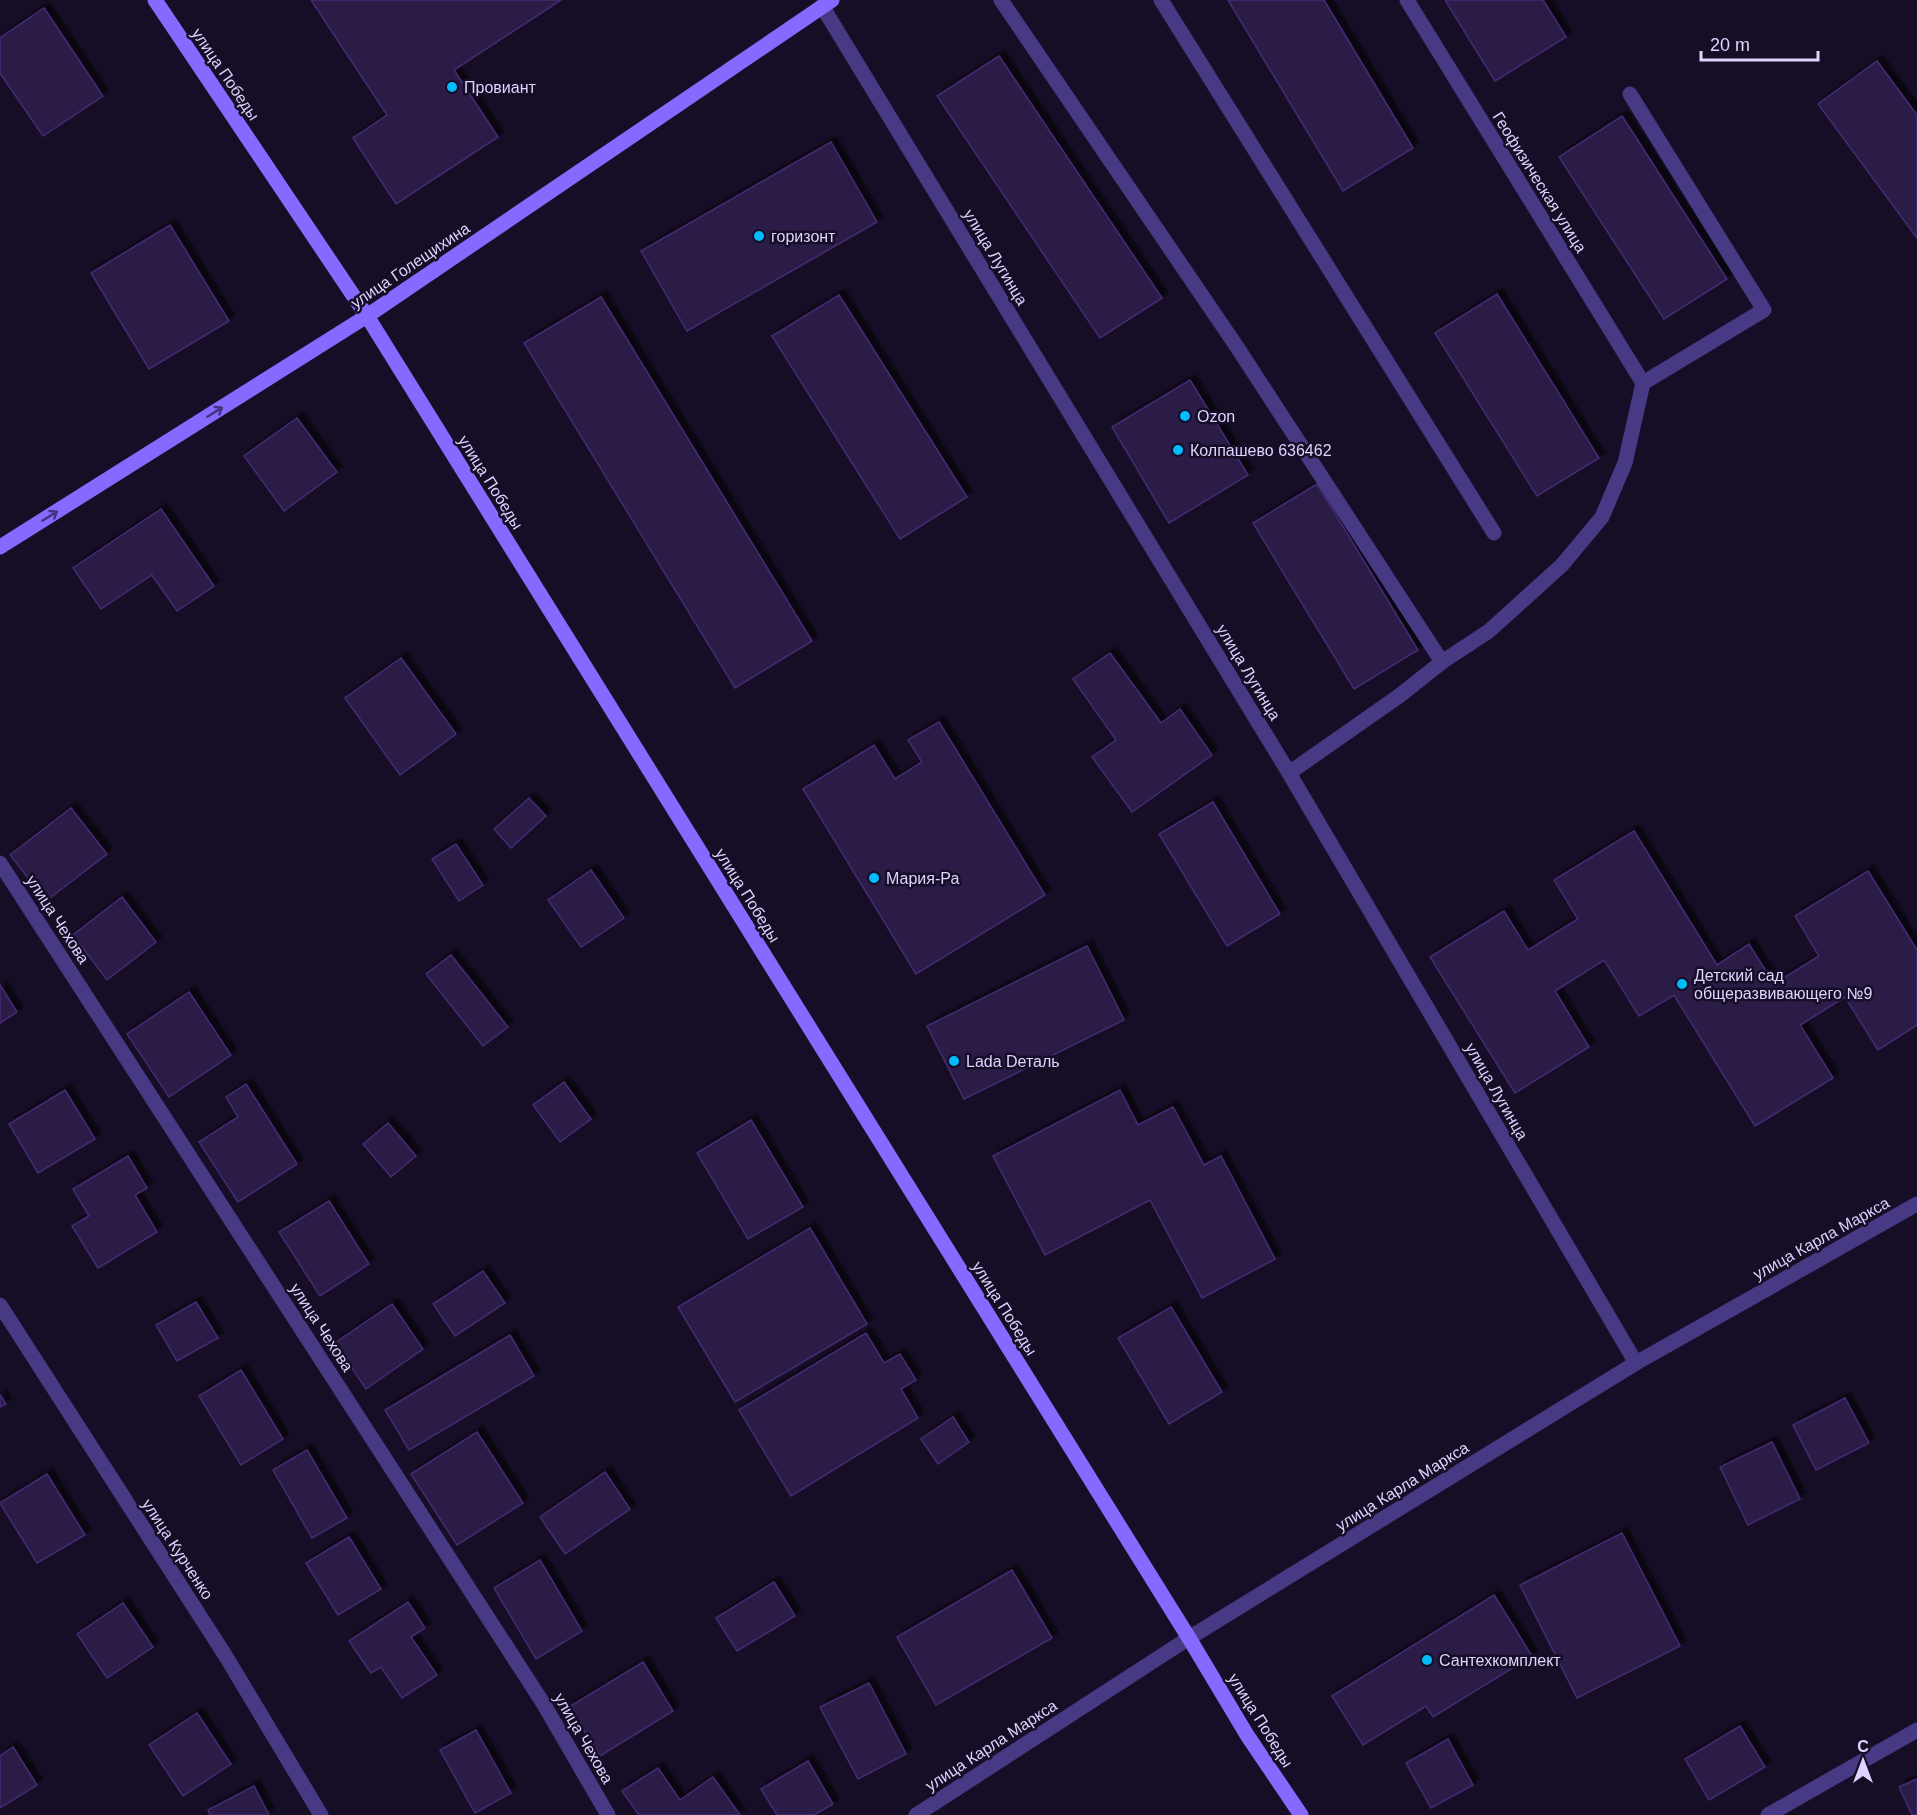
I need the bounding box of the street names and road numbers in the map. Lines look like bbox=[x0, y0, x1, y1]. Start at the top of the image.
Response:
street label: улица Победы bbox=[189, 25, 263, 123]
street label: Геофизическая улица bbox=[1489, 109, 1590, 256]
street label: улица Лугинца bbox=[960, 206, 1031, 308]
street label: улица Голещихина bbox=[348, 219, 473, 311]
street label: улица Победы bbox=[455, 432, 526, 532]
street label: улица Лугинца bbox=[1213, 621, 1284, 723]
street label: улица Победы bbox=[712, 845, 783, 945]
street label: улица Чехова bbox=[23, 872, 92, 967]
street label: улица Лугинца bbox=[1462, 1040, 1531, 1143]
street label: улица Карла Маркса bbox=[1750, 1194, 1892, 1283]
street label: улица Победы bbox=[969, 1258, 1040, 1358]
street label: улица Чехова bbox=[287, 1280, 356, 1375]
street label: улица Карла Маркса bbox=[1333, 1439, 1472, 1534]
street label: улица Курченко bbox=[139, 1496, 216, 1603]
street label: улица Победы bbox=[1225, 1670, 1296, 1770]
street label: улица Чехова bbox=[551, 1690, 616, 1787]
street label: улица Карла Маркса bbox=[922, 1697, 1060, 1794]

